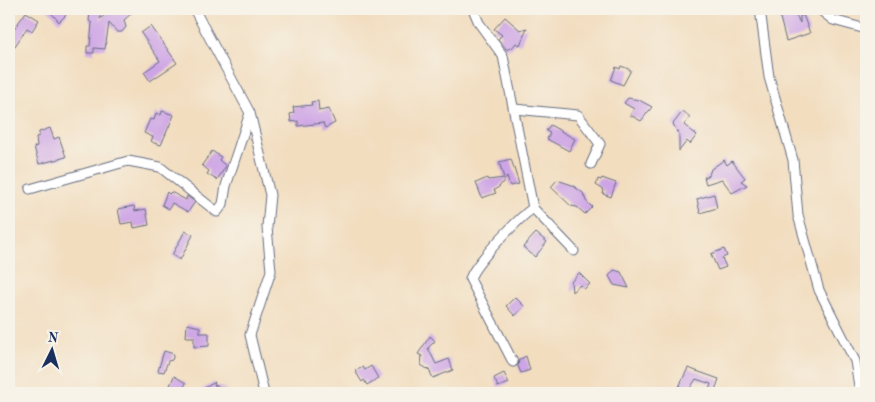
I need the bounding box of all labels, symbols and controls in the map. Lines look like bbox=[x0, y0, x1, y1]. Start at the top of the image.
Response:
north arrow bbox=[28, 324, 78, 374]
text: N bbox=[47, 331, 59, 346]

